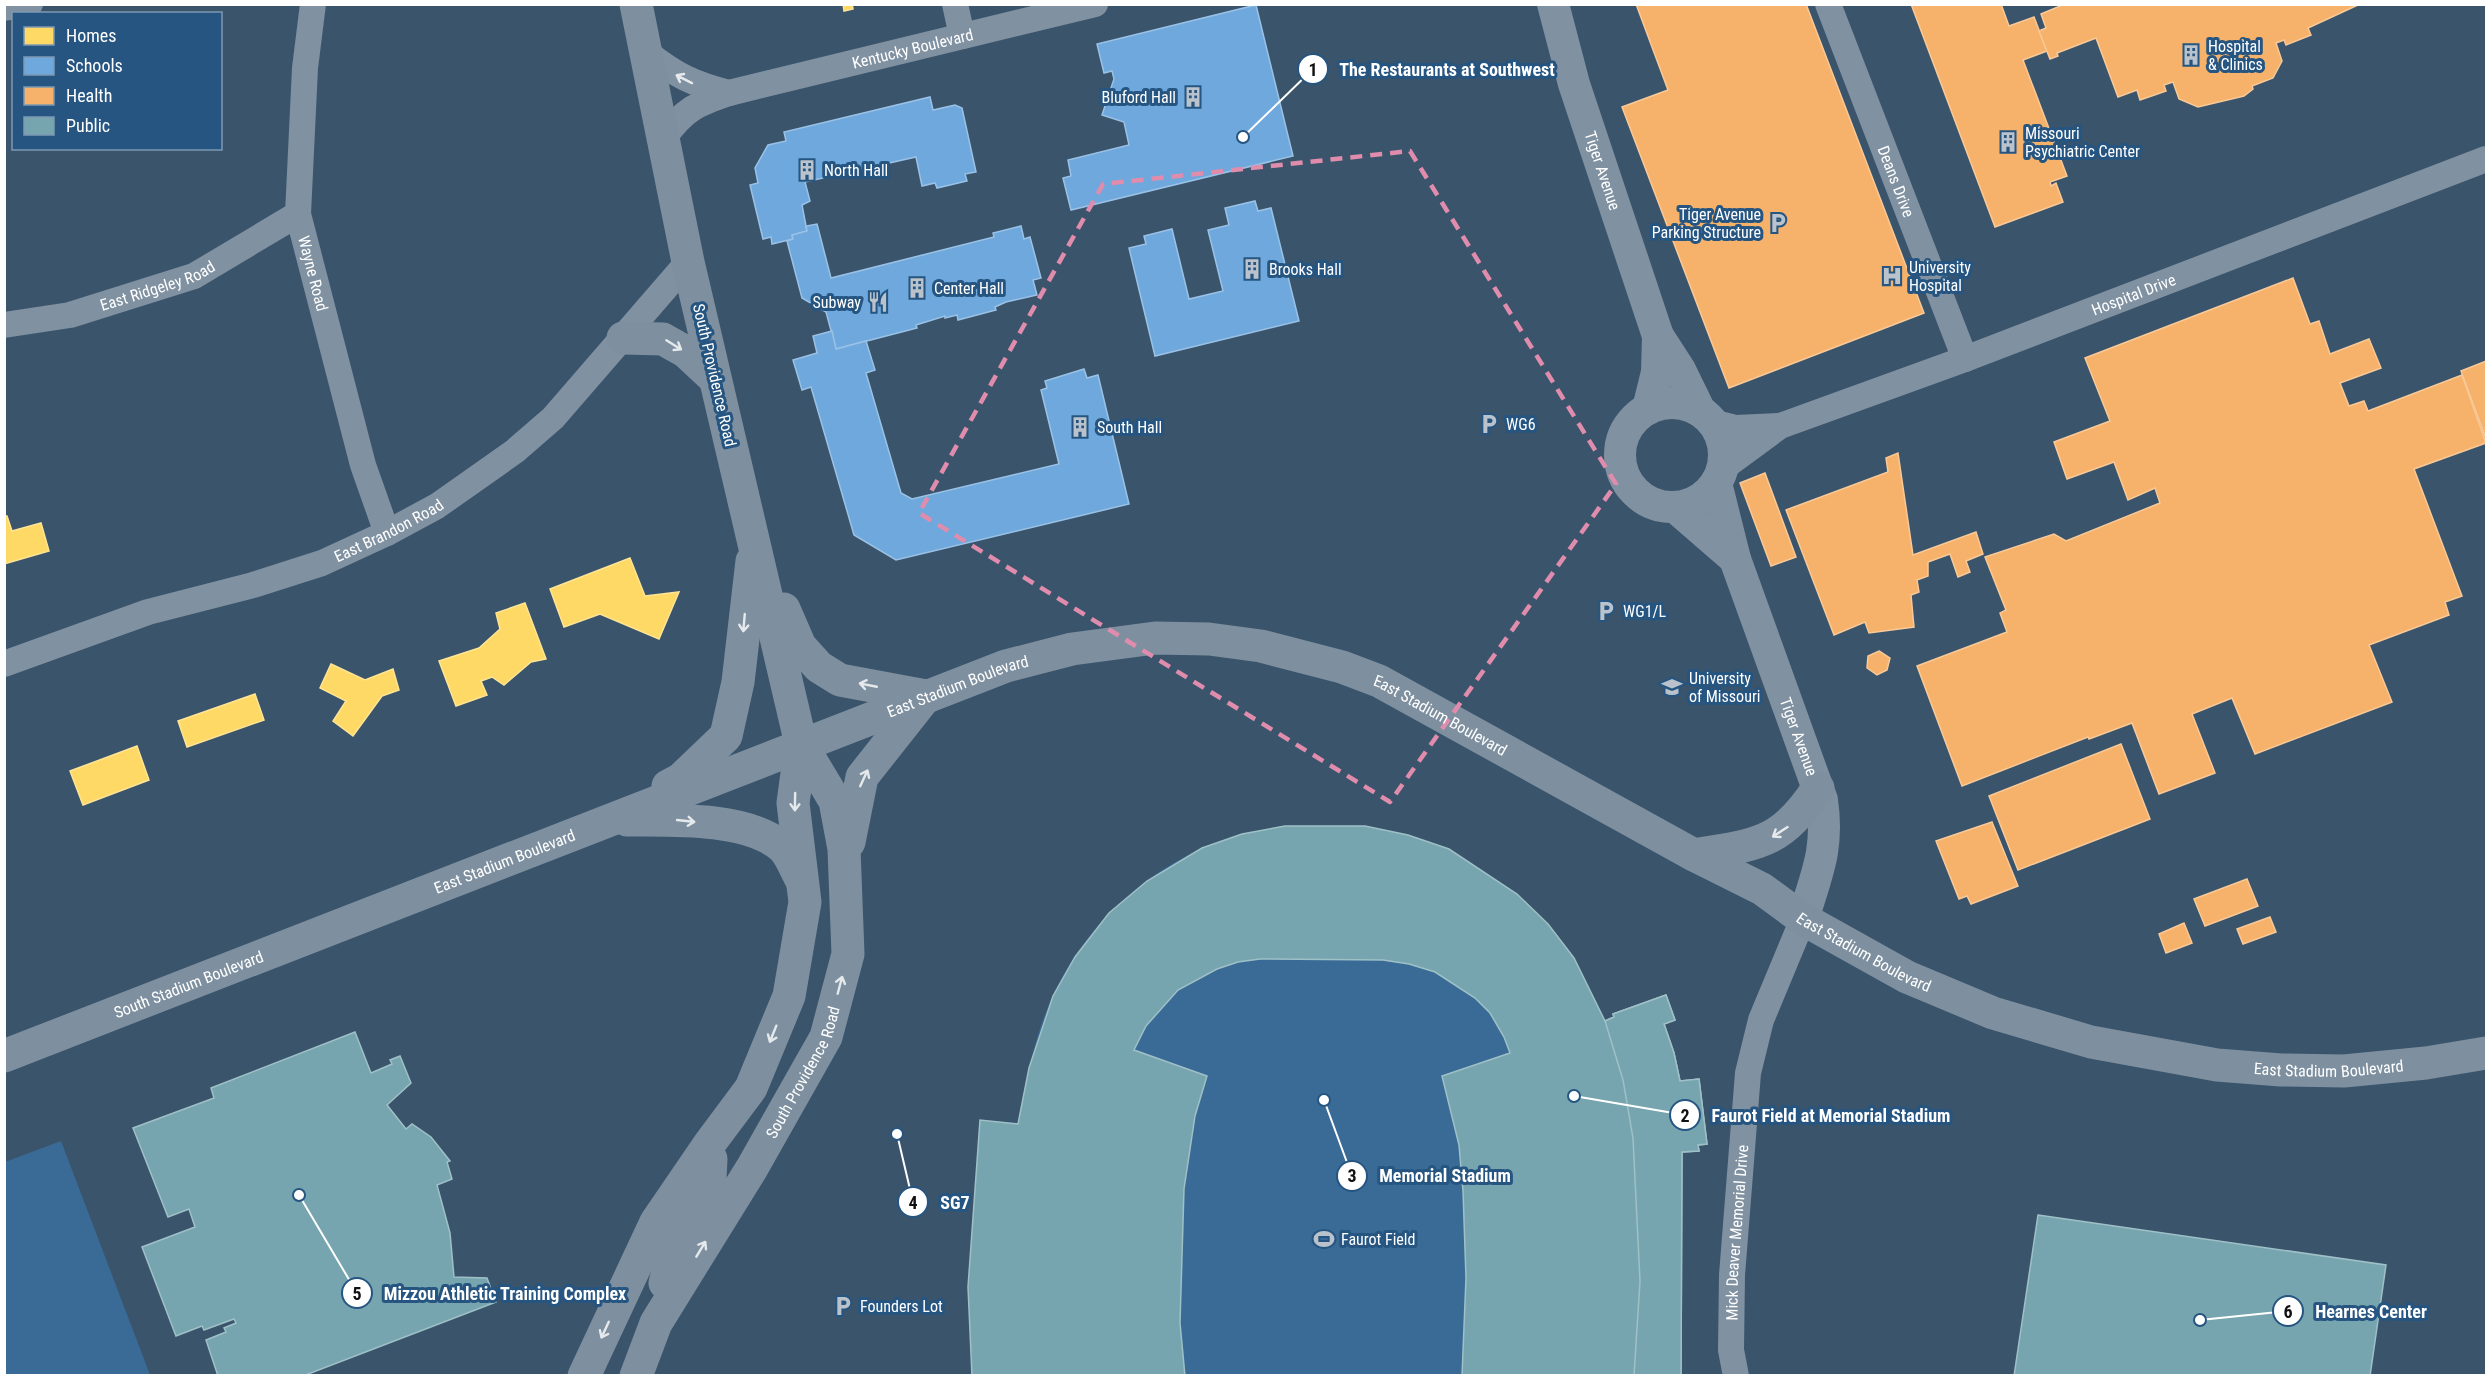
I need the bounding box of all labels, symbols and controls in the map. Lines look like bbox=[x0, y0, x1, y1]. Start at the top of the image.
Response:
legend bbox=[12, 12, 222, 150]
text: Homes bbox=[66, 25, 116, 46]
street label: Kentucky Boulevard bbox=[850, 25, 975, 73]
place label: Hospital & Clinics bbox=[2208, 37, 2263, 74]
building icon: Hospital & Clinics bbox=[2179, 43, 2203, 67]
callout: The Restaurants at Southwest bbox=[1298, 51, 1567, 87]
text: Schools bbox=[66, 55, 123, 76]
text: 1 bbox=[1308, 59, 1318, 80]
text: The Restaurants at Southwest bbox=[1339, 59, 1555, 80]
one-way arrow bbox=[676, 73, 694, 84]
text: Health bbox=[66, 85, 112, 106]
building icon: Bluford Hall bbox=[1181, 85, 1205, 109]
place label: Bluford Hall bbox=[1102, 88, 1176, 107]
text: Public bbox=[66, 115, 110, 136]
place label: Missouri Psychiatric Center bbox=[2025, 124, 2140, 161]
street label: Tiger Avenue bbox=[1580, 129, 1624, 213]
building icon: Missouri Psychiatric Center bbox=[1996, 130, 2020, 154]
street label: Deans Drive bbox=[1874, 143, 1918, 220]
building icon: North Hall bbox=[795, 158, 819, 182]
place label: North Hall bbox=[824, 161, 888, 180]
place label: Tiger Avenue Parking Structure bbox=[1652, 205, 1761, 242]
parking icon: Tiger Avenue Parking Structure bbox=[1766, 211, 1790, 235]
street label: Wayne Road bbox=[294, 234, 332, 313]
street label: East Ridgeley Road bbox=[98, 257, 218, 315]
building icon: Brooks Hall bbox=[1240, 257, 1264, 281]
place label: University Hospital bbox=[1909, 258, 1971, 295]
place label: Brooks Hall bbox=[1269, 260, 1342, 279]
hospital icon: University Hospital bbox=[1880, 264, 1904, 288]
street label: Hospital Drive bbox=[2089, 270, 2178, 320]
building icon: Center Hall bbox=[905, 276, 929, 300]
place label: Center Hall bbox=[934, 279, 1004, 298]
restaurant icon: Subway bbox=[866, 290, 890, 314]
place label: Subway bbox=[812, 293, 861, 312]
street label: South Providence Road bbox=[689, 302, 740, 448]
one-way arrow bbox=[665, 340, 682, 352]
parking icon: WG6 bbox=[1477, 412, 1501, 436]
building icon: South Hall bbox=[1068, 415, 1092, 439]
place label: WG6 bbox=[1506, 415, 1536, 434]
place label: South Hall bbox=[1097, 418, 1162, 437]
street label: East Brandon Road bbox=[331, 496, 447, 566]
parking icon: WG1/L bbox=[1594, 599, 1618, 623]
place label: WG1/L bbox=[1623, 602, 1666, 621]
one-way arrow bbox=[738, 613, 749, 633]
street label: East Stadium Boulevard bbox=[884, 652, 1030, 721]
place label: University of Missouri bbox=[1689, 669, 1760, 706]
street label: East Stadium Boulevard bbox=[1371, 671, 1510, 760]
school or university icon: University of Missouri bbox=[1660, 675, 1684, 699]
one-way arrow bbox=[859, 679, 879, 690]
street label: Tiger Avenue bbox=[1776, 695, 1821, 778]
one-way arrow bbox=[859, 769, 871, 787]
one-way arrow bbox=[789, 792, 801, 811]
one-way arrow bbox=[676, 816, 696, 827]
street label: East Stadium Boulevard bbox=[431, 826, 578, 898]
one-way arrow bbox=[1772, 826, 1789, 838]
street label: East Stadium Boulevard bbox=[1793, 909, 1934, 996]
street label: South Stadium Boulevard bbox=[111, 947, 266, 1022]
one-way arrow bbox=[835, 976, 846, 995]
street label: South Providence Road bbox=[762, 1004, 844, 1142]
one-way arrow bbox=[767, 1024, 778, 1043]
street label: East Stadium Boulevard bbox=[2253, 1056, 2404, 1081]
callout: Faurot Field at Memorial Stadium bbox=[1670, 1097, 1963, 1133]
text: 2 bbox=[1680, 1105, 1690, 1126]
text: Faurot Field at Memorial Stadium bbox=[1712, 1105, 1950, 1126]
street label: Mick Deaver Memorial Drive bbox=[1722, 1144, 1752, 1321]
callout: Memorial Stadium bbox=[1337, 1158, 1523, 1194]
text: 3 bbox=[1347, 1165, 1357, 1186]
text: Memorial Stadium bbox=[1379, 1165, 1511, 1186]
callout: SG7 bbox=[898, 1184, 981, 1220]
text: 4 bbox=[908, 1192, 918, 1213]
text: SG7 bbox=[940, 1192, 970, 1213]
sports icon: Faurot Field bbox=[1312, 1227, 1336, 1251]
place label: Faurot Field bbox=[1341, 1230, 1415, 1249]
one-way arrow bbox=[695, 1241, 707, 1258]
callout: Mizzou Athletic Training Complex bbox=[342, 1275, 639, 1311]
text: 5 bbox=[352, 1283, 362, 1304]
text: Mizzou Athletic Training Complex bbox=[384, 1283, 626, 1304]
callout: Hearnes Center bbox=[2273, 1293, 2439, 1329]
parking icon: Founders Lot bbox=[831, 1294, 855, 1318]
place label: Founders Lot bbox=[860, 1297, 943, 1316]
text: 6 bbox=[2283, 1301, 2293, 1322]
text: Hearnes Center bbox=[2315, 1301, 2427, 1322]
one-way arrow bbox=[599, 1320, 611, 1338]

